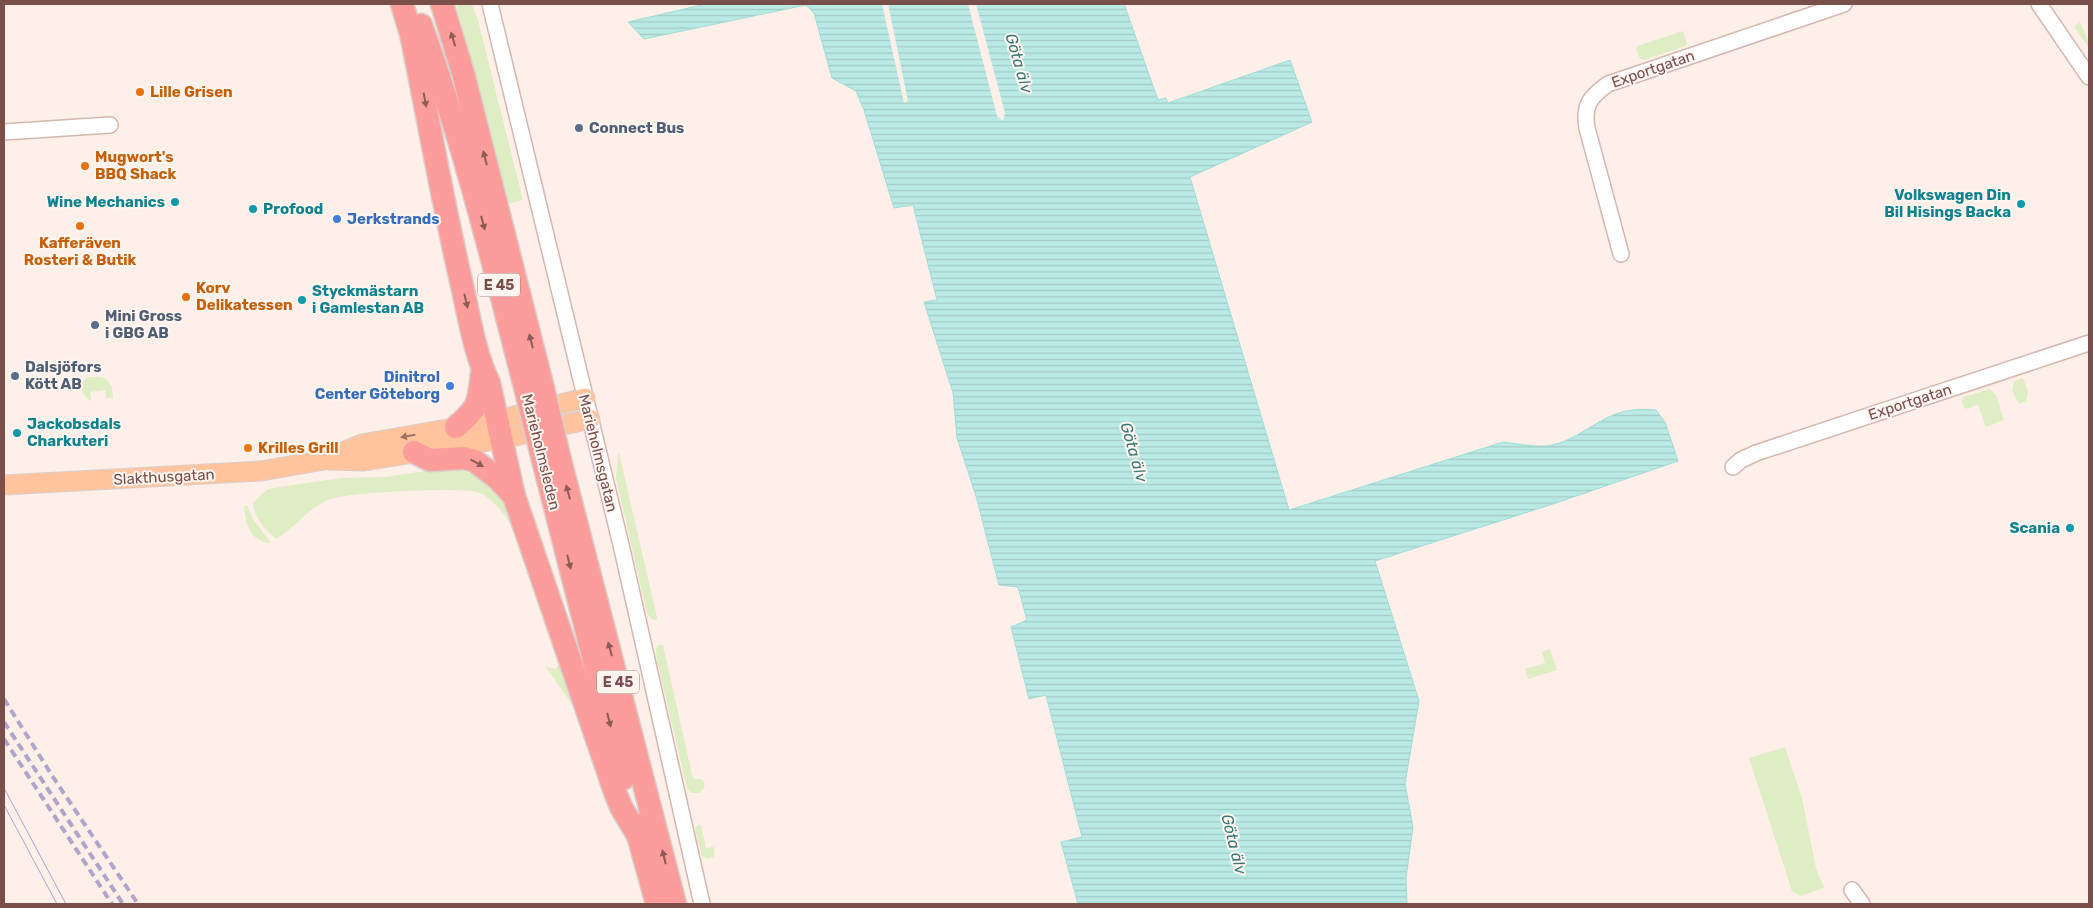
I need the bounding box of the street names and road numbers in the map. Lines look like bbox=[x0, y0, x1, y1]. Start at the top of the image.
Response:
street label: Exportgatan bbox=[1609, 46, 1697, 92]
road number: E 45 bbox=[478, 274, 520, 296]
street label: Exportgatan bbox=[1866, 380, 1954, 424]
street label: Marieholmsleden bbox=[518, 392, 564, 512]
street label: Marieholmsgatan bbox=[575, 392, 621, 514]
street label: Slakthusgatan bbox=[113, 465, 215, 489]
road number: E 45 bbox=[597, 670, 639, 694]

